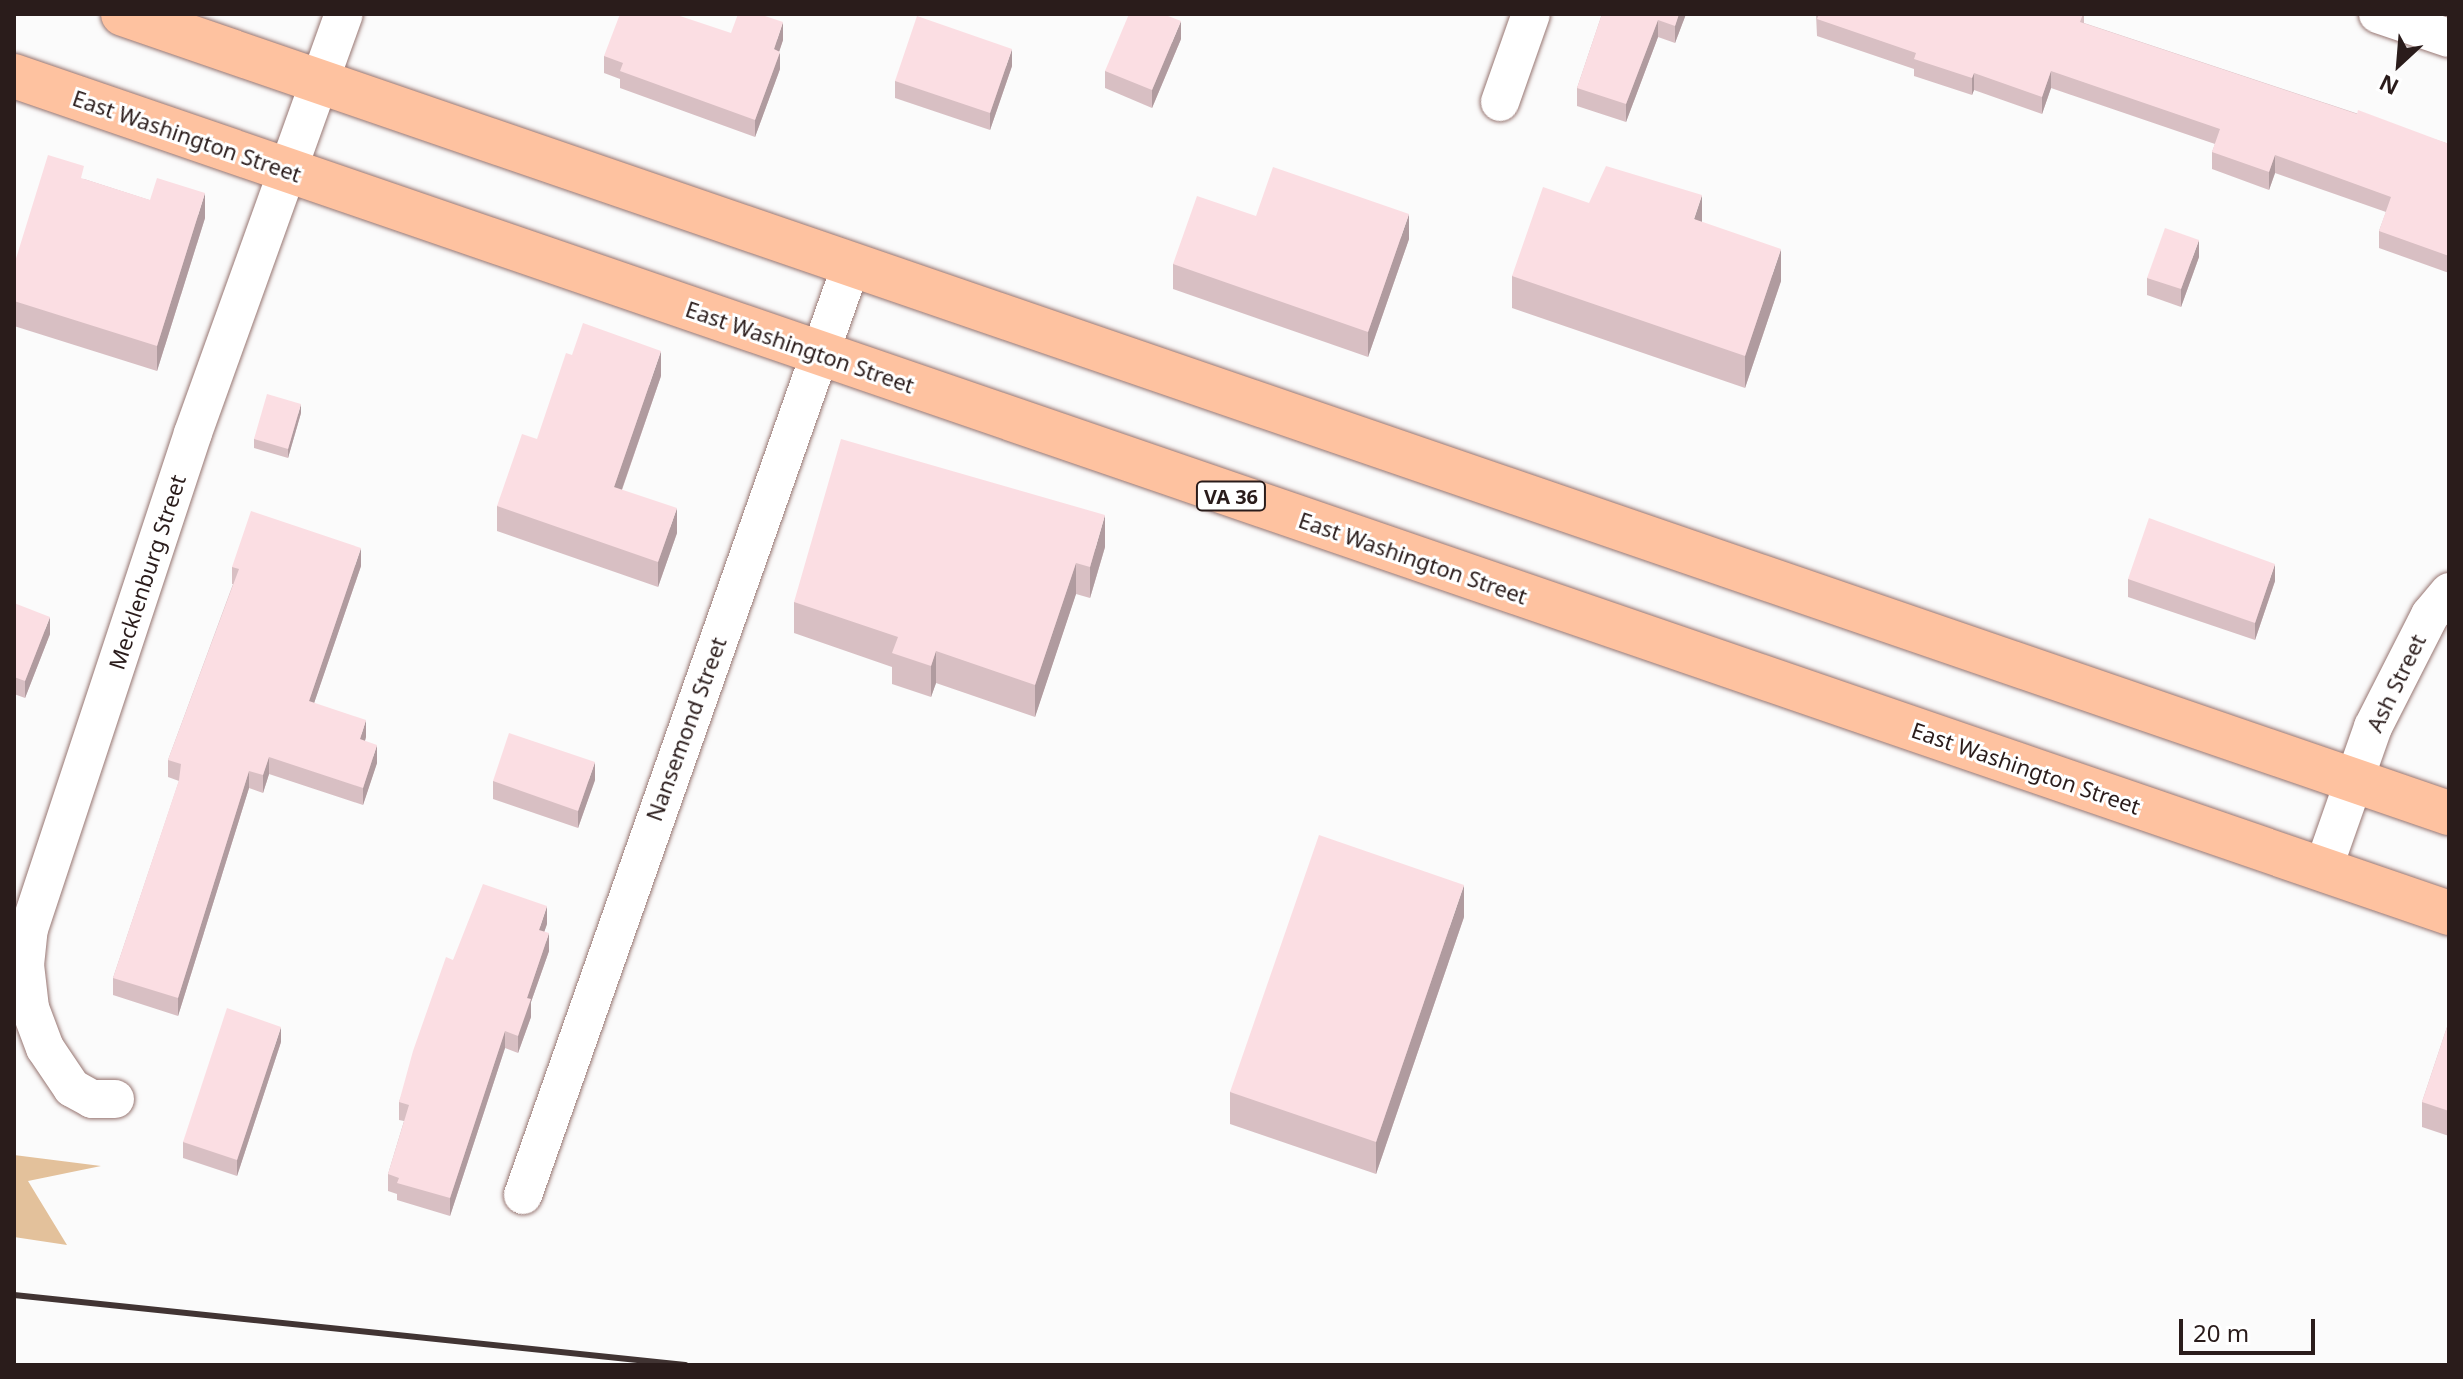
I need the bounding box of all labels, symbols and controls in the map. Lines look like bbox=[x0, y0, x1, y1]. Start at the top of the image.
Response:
north arrow bbox=[2359, 24, 2439, 104]
text: N bbox=[2374, 68, 2403, 103]
street label: East Washington Street bbox=[69, 84, 305, 188]
street label: East Washington Street bbox=[682, 295, 918, 399]
street label: Mecklenburg Street bbox=[103, 471, 191, 673]
road number: VA 36 bbox=[1195, 480, 1267, 512]
street label: East Washington Street bbox=[1295, 506, 1531, 610]
street label: Ash Street bbox=[2361, 630, 2431, 736]
street label: Nansemond Street bbox=[640, 633, 732, 825]
street label: East Washington Street bbox=[1908, 716, 2144, 820]
scale bar bbox=[2183, 1303, 2319, 1353]
text: 20 m bbox=[2193, 1316, 2249, 1349]

